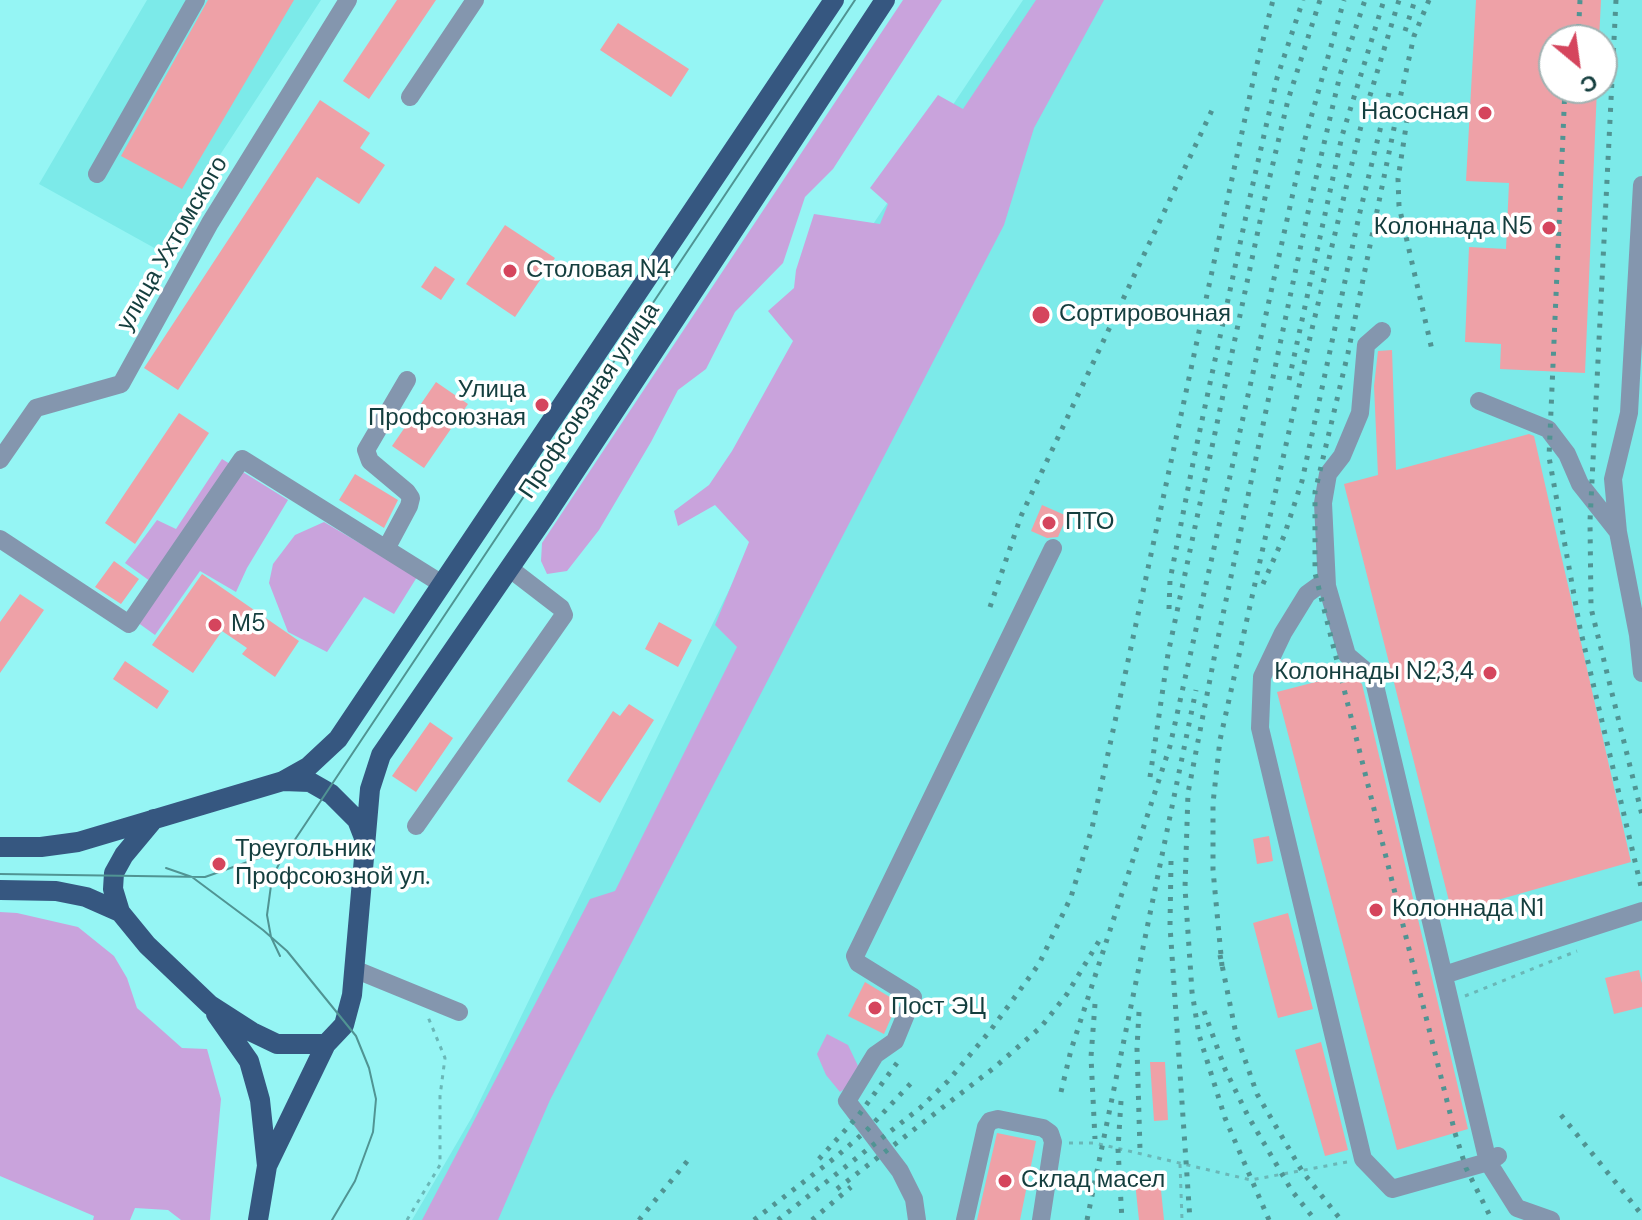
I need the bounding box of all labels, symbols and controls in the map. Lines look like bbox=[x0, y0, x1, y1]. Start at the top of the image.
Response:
north arrow bbox=[1538, 24, 1618, 104]
text: С bbox=[1575, 67, 1603, 100]
place label: Насосная bbox=[1361, 99, 1469, 127]
marker: Насосная bbox=[1476, 104, 1494, 122]
street label: улица Ухтомского bbox=[111, 152, 235, 336]
place label: Колоннада N5 bbox=[1374, 214, 1533, 242]
marker: Колоннада N5 bbox=[1540, 219, 1558, 237]
place label: Столовая N4 bbox=[526, 257, 671, 285]
marker: Столовая N4 bbox=[501, 262, 519, 280]
street label: Профсоюзная улица bbox=[514, 297, 666, 505]
place label: Сортировочная bbox=[1059, 301, 1231, 329]
marker: Сортировочная bbox=[1030, 304, 1052, 326]
place label: Улица Профсоюзная bbox=[368, 377, 526, 433]
marker: Улица Профсоюзная bbox=[533, 396, 551, 414]
place label: ПТО bbox=[1065, 509, 1114, 537]
marker: ПТО bbox=[1040, 514, 1058, 532]
place label: М5 bbox=[231, 611, 266, 639]
marker: М5 bbox=[206, 616, 224, 634]
place label: Колоннады N2,3,4 bbox=[1274, 659, 1474, 687]
marker: Колоннады N2,3,4 bbox=[1481, 664, 1499, 682]
place label: Треугольник Профсоюзной ул. bbox=[235, 836, 430, 892]
marker: Треугольник Профсоюзной ул. bbox=[210, 855, 228, 873]
place label: Колоннада N1 bbox=[1392, 896, 1544, 924]
marker: Колоннада N1 bbox=[1367, 901, 1385, 919]
place label: Пост ЭЦ bbox=[891, 994, 986, 1022]
marker: Пост ЭЦ bbox=[866, 999, 884, 1017]
place label: Склад масел bbox=[1021, 1167, 1165, 1195]
marker: Склад масел bbox=[996, 1172, 1014, 1190]

